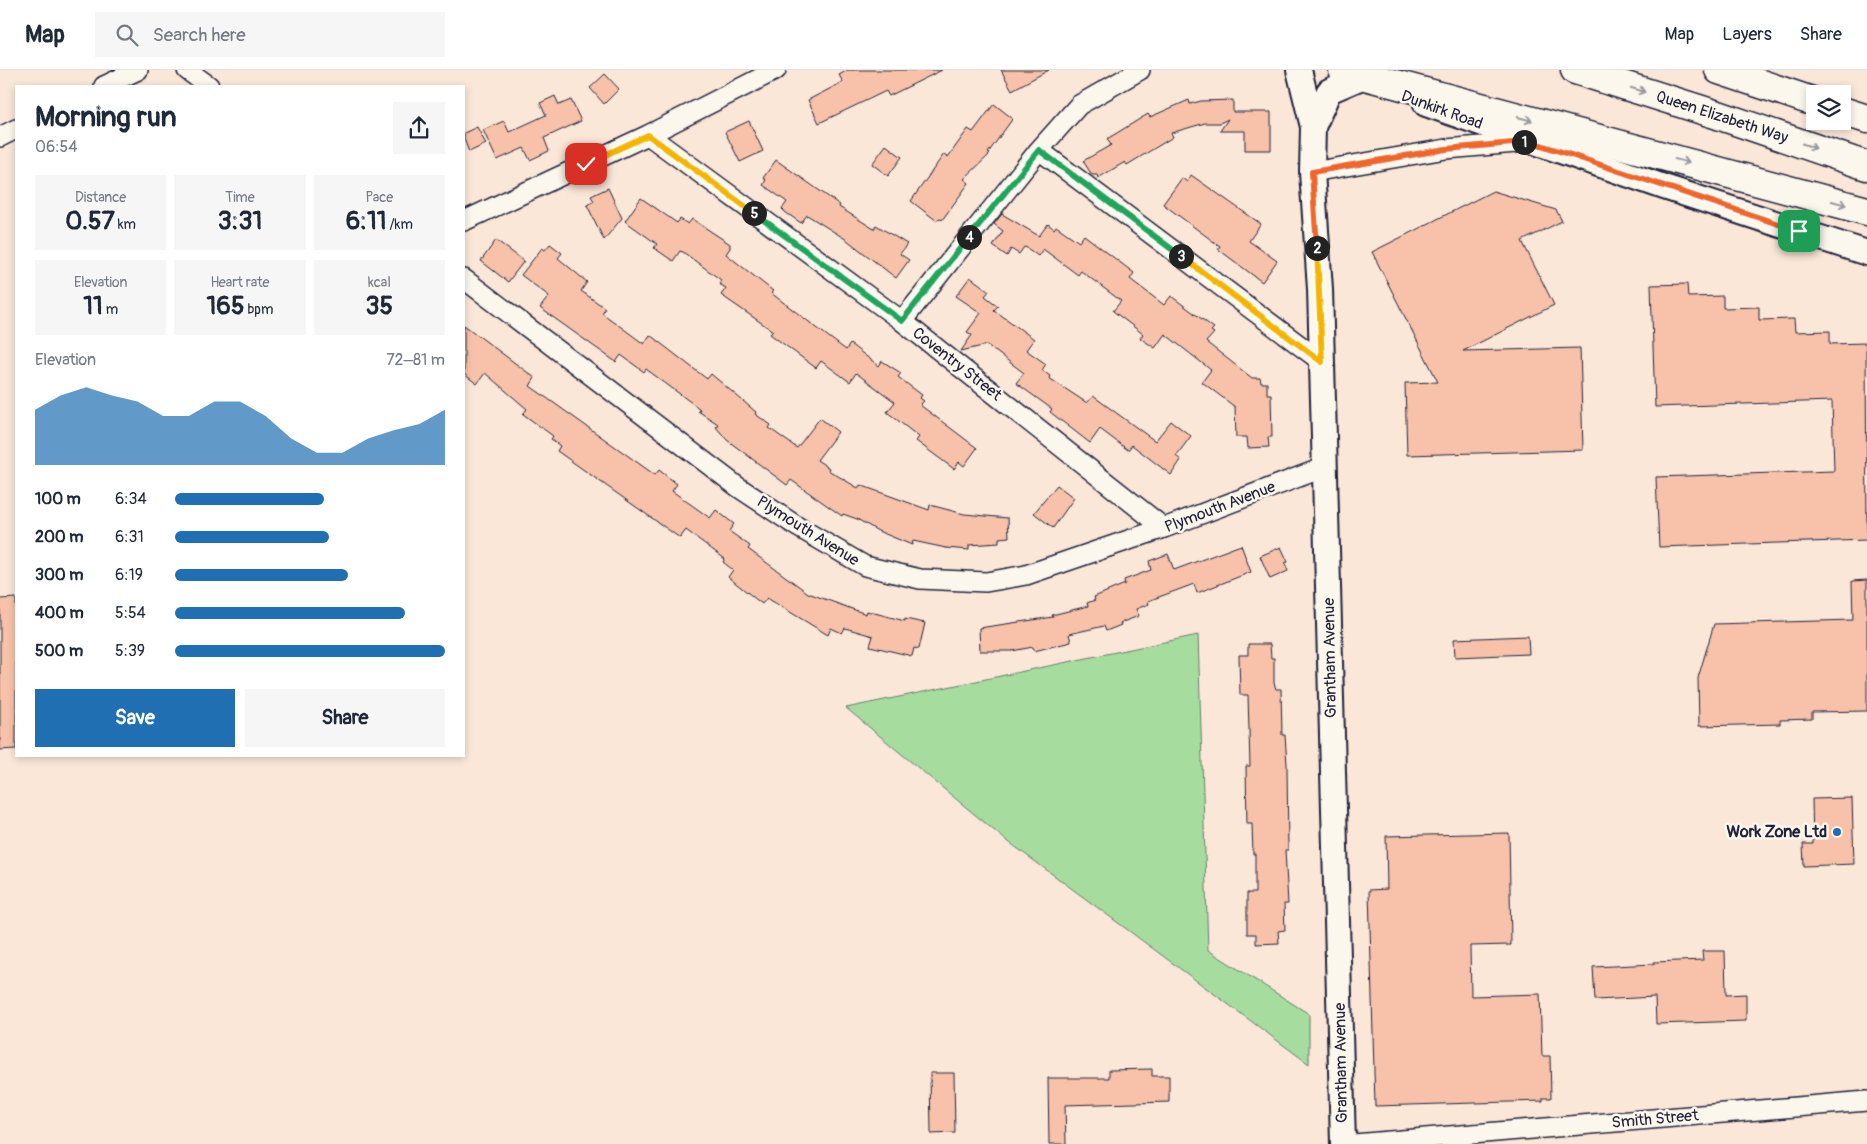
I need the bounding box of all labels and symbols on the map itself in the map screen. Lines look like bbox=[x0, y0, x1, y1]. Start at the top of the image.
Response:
one-way arrow bbox=[1630, 85, 1646, 95]
street label: Dunkirk Road bbox=[1398, 86, 1486, 134]
street label: Queen Elizabeth Way bbox=[1653, 86, 1791, 148]
one-way arrow bbox=[1516, 115, 1532, 124]
pin: 1 bbox=[1512, 130, 1536, 154]
one-way arrow bbox=[1801, 142, 1817, 151]
pin bbox=[565, 143, 607, 185]
one-way arrow bbox=[1673, 157, 1689, 166]
one-way arrow bbox=[1830, 199, 1846, 208]
pin: 5 bbox=[742, 200, 766, 226]
pin bbox=[1778, 210, 1820, 252]
pin: 4 bbox=[956, 224, 982, 250]
pin: 2 bbox=[1304, 236, 1330, 260]
pin: 3 bbox=[1168, 244, 1194, 268]
street label: Coventry Street bbox=[908, 323, 1006, 405]
street label: Plymouth Avenue bbox=[1162, 477, 1278, 537]
street label: Plymouth Avenue bbox=[753, 492, 863, 571]
street label: Grantham Avenue bbox=[1319, 598, 1341, 718]
place label: Work Zone Ltd bbox=[1726, 822, 1827, 842]
marker: Work Zone Ltd bbox=[1831, 826, 1843, 838]
street label: Grantham Avenue bbox=[1330, 1003, 1352, 1123]
street label: Smith Street bbox=[1611, 1105, 1700, 1133]

